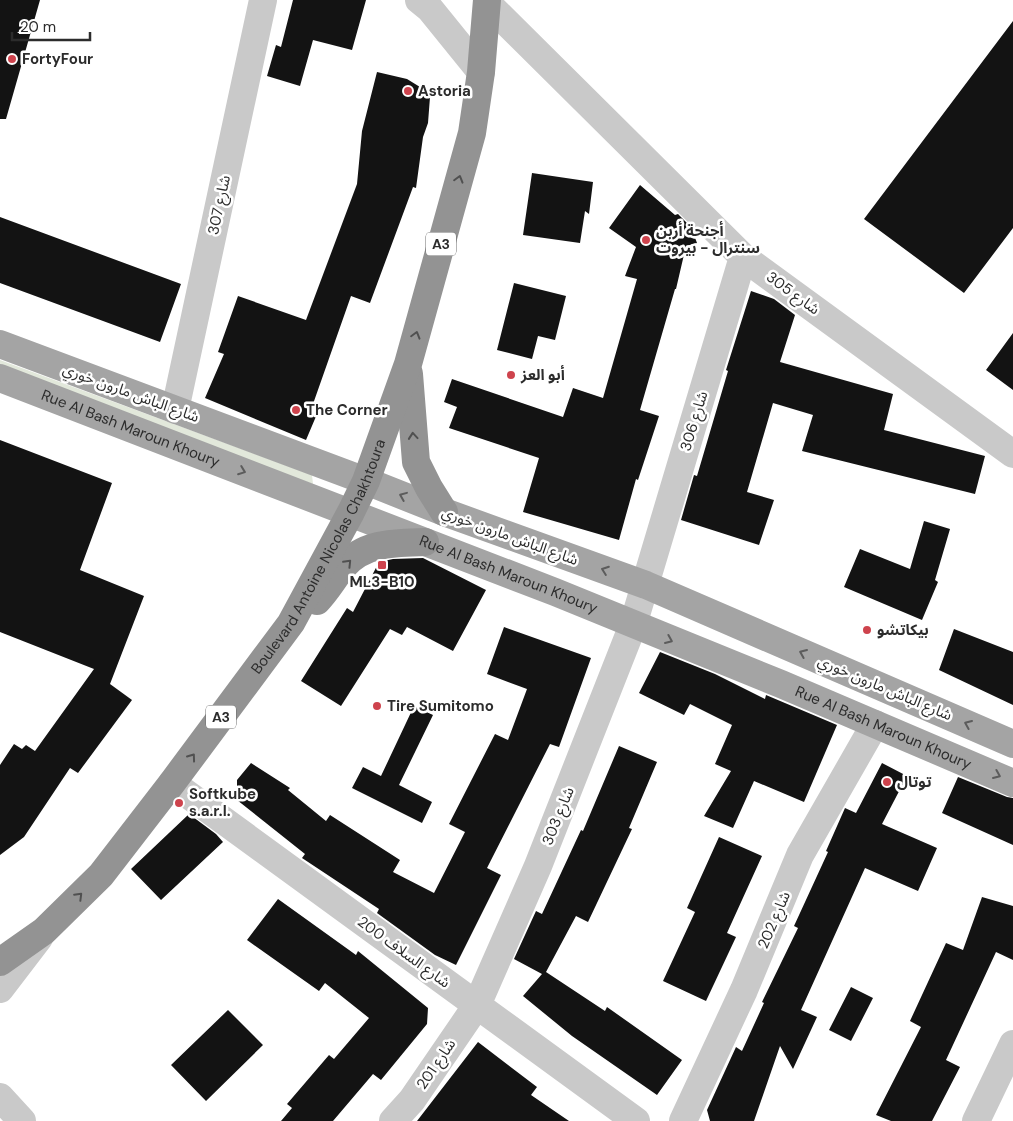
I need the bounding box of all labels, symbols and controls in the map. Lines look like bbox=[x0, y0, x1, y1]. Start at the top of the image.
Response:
scale bar bbox=[12, 10, 90, 42]
text: 20 m bbox=[20, 17, 56, 37]
place label: FortyFour bbox=[22, 49, 93, 69]
marker: FortyFour bbox=[6, 53, 18, 65]
place label: Astoria bbox=[418, 81, 471, 101]
marker: Astoria bbox=[402, 85, 414, 97]
street label: شارع 307 bbox=[203, 173, 237, 237]
one-way arrow bbox=[454, 175, 464, 183]
place label: أجنحة أربن سنترال - بيروت bbox=[656, 221, 760, 258]
road number: A3 bbox=[426, 232, 456, 255]
marker: أجنحة أربن سنترال - بيروت bbox=[640, 234, 652, 246]
street label: شارع 305 bbox=[761, 267, 824, 321]
one-way arrow bbox=[410, 331, 421, 340]
street label: شارع الباش مارون خوري bbox=[59, 359, 202, 429]
place label: أبو العز bbox=[520, 365, 565, 385]
marker: أبو العز bbox=[505, 369, 517, 381]
street label: Rue Al Bash Maroun Khoury bbox=[38, 385, 223, 472]
street label: شارع 306 bbox=[675, 388, 715, 454]
place label: The Corner bbox=[306, 400, 388, 420]
marker: The Corner bbox=[290, 404, 302, 416]
one-way arrow bbox=[408, 432, 419, 440]
street label: Boulevard Antoine Nicolas Chakhtoura bbox=[246, 436, 390, 678]
one-way arrow bbox=[237, 465, 245, 475]
one-way arrow bbox=[399, 491, 408, 502]
street label: شارع الباش مارون خوري bbox=[438, 502, 581, 572]
street label: Rue Al Bash Maroun Khoury bbox=[416, 531, 601, 619]
one-way arrow bbox=[342, 559, 351, 568]
marker: ML3-B10 bbox=[376, 559, 388, 571]
one-way arrow bbox=[601, 566, 609, 576]
place label: ML3-B10 bbox=[350, 572, 414, 592]
place label: بيكاتشو bbox=[877, 620, 929, 640]
marker: بيكاتشو bbox=[861, 624, 873, 636]
one-way arrow bbox=[664, 633, 673, 644]
one-way arrow bbox=[799, 648, 808, 659]
street label: شارع الباش مارون خوري bbox=[814, 651, 955, 727]
street label: Rue Al Bash Maroun Khoury bbox=[792, 681, 975, 774]
place label: Tire Sumitomo bbox=[387, 696, 494, 716]
marker: Tire Sumitomo bbox=[371, 700, 383, 712]
road number: A3 bbox=[206, 706, 236, 729]
one-way arrow bbox=[964, 720, 973, 731]
one-way arrow bbox=[186, 753, 195, 763]
one-way arrow bbox=[992, 769, 1001, 780]
place label: توتال bbox=[897, 772, 932, 792]
marker: توتال bbox=[881, 776, 893, 788]
place label: Softkube s.a.r.l. bbox=[189, 784, 256, 821]
street label: شارع 303 bbox=[537, 784, 581, 849]
marker: Softkube s.a.r.l. bbox=[173, 797, 185, 809]
street label: شارع 202 bbox=[753, 888, 797, 953]
one-way arrow bbox=[73, 893, 82, 902]
street label: 200 شارع السلاف bbox=[352, 912, 455, 994]
street label: شارع 201 bbox=[412, 1035, 462, 1094]

